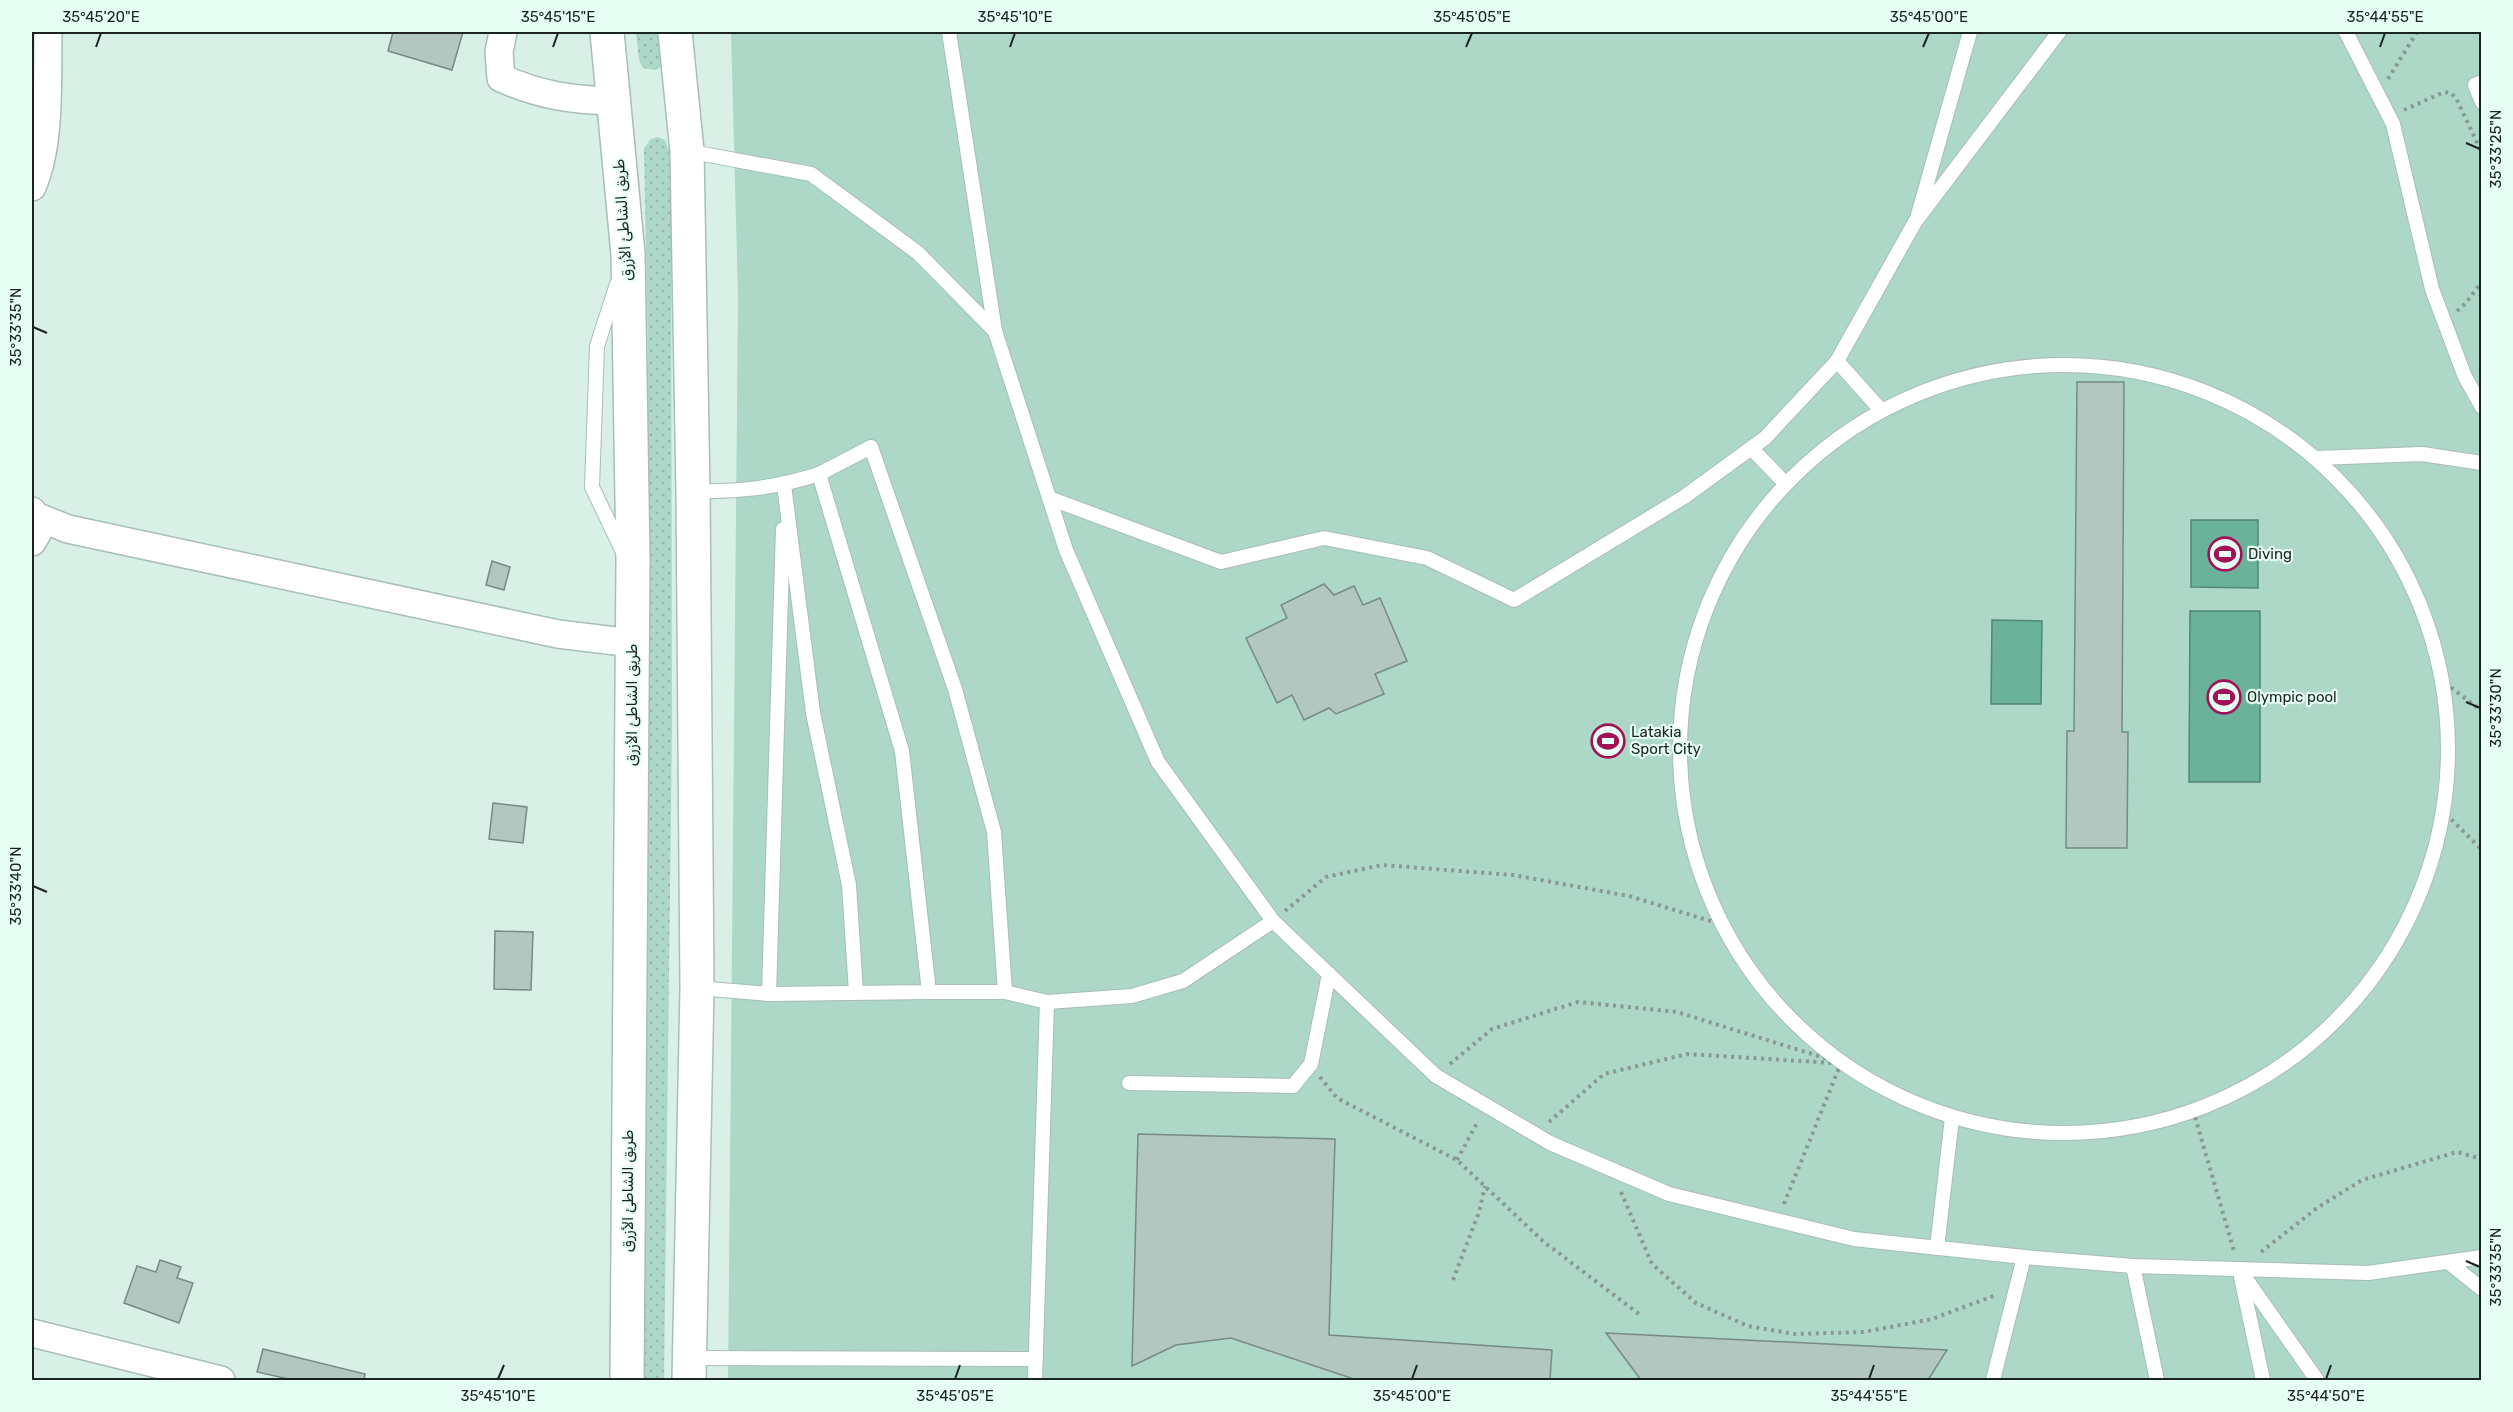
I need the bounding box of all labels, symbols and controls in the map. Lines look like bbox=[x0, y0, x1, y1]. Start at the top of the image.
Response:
text: 35°45'20"E bbox=[62, 8, 140, 26]
text: 35°45'15"E bbox=[521, 8, 595, 26]
text: 35°45'10"E bbox=[977, 8, 1053, 26]
text: 35°45'05"E bbox=[1433, 8, 1511, 26]
text: 35°45'00"E bbox=[1890, 8, 1968, 26]
text: 35°44'55"E bbox=[2346, 8, 2424, 26]
text: 35°33'25"N bbox=[2487, 110, 2505, 188]
street label: طريق الشاطئ الأزرق bbox=[610, 158, 636, 282]
text: 35°33'35"N bbox=[7, 287, 25, 367]
sports icon: Diving bbox=[2207, 536, 2243, 572]
place label: Diving bbox=[2248, 545, 2292, 563]
street label: طريق الشاطئ الأزرق bbox=[623, 644, 641, 766]
text: 35°33'30"N bbox=[2487, 668, 2505, 748]
sports icon: Olympic pool bbox=[2206, 679, 2242, 715]
place label: Olympic pool bbox=[2247, 688, 2337, 706]
sports icon: Latakia Sport City bbox=[1590, 723, 1626, 759]
place label: Latakia Sport City bbox=[1631, 723, 1701, 758]
text: 35°33'40"N bbox=[7, 846, 25, 926]
street label: طريق الشاطئ الأزرق bbox=[619, 1130, 637, 1252]
text: 35°33'35"N bbox=[2487, 1227, 2505, 1307]
text: 35°45'10"E bbox=[460, 1387, 536, 1405]
text: 35°45'05"E bbox=[916, 1387, 994, 1405]
text: 35°45'00"E bbox=[1373, 1387, 1451, 1405]
text: 35°44'55"E bbox=[1830, 1387, 1908, 1405]
text: 35°44'50"E bbox=[2287, 1387, 2365, 1405]

